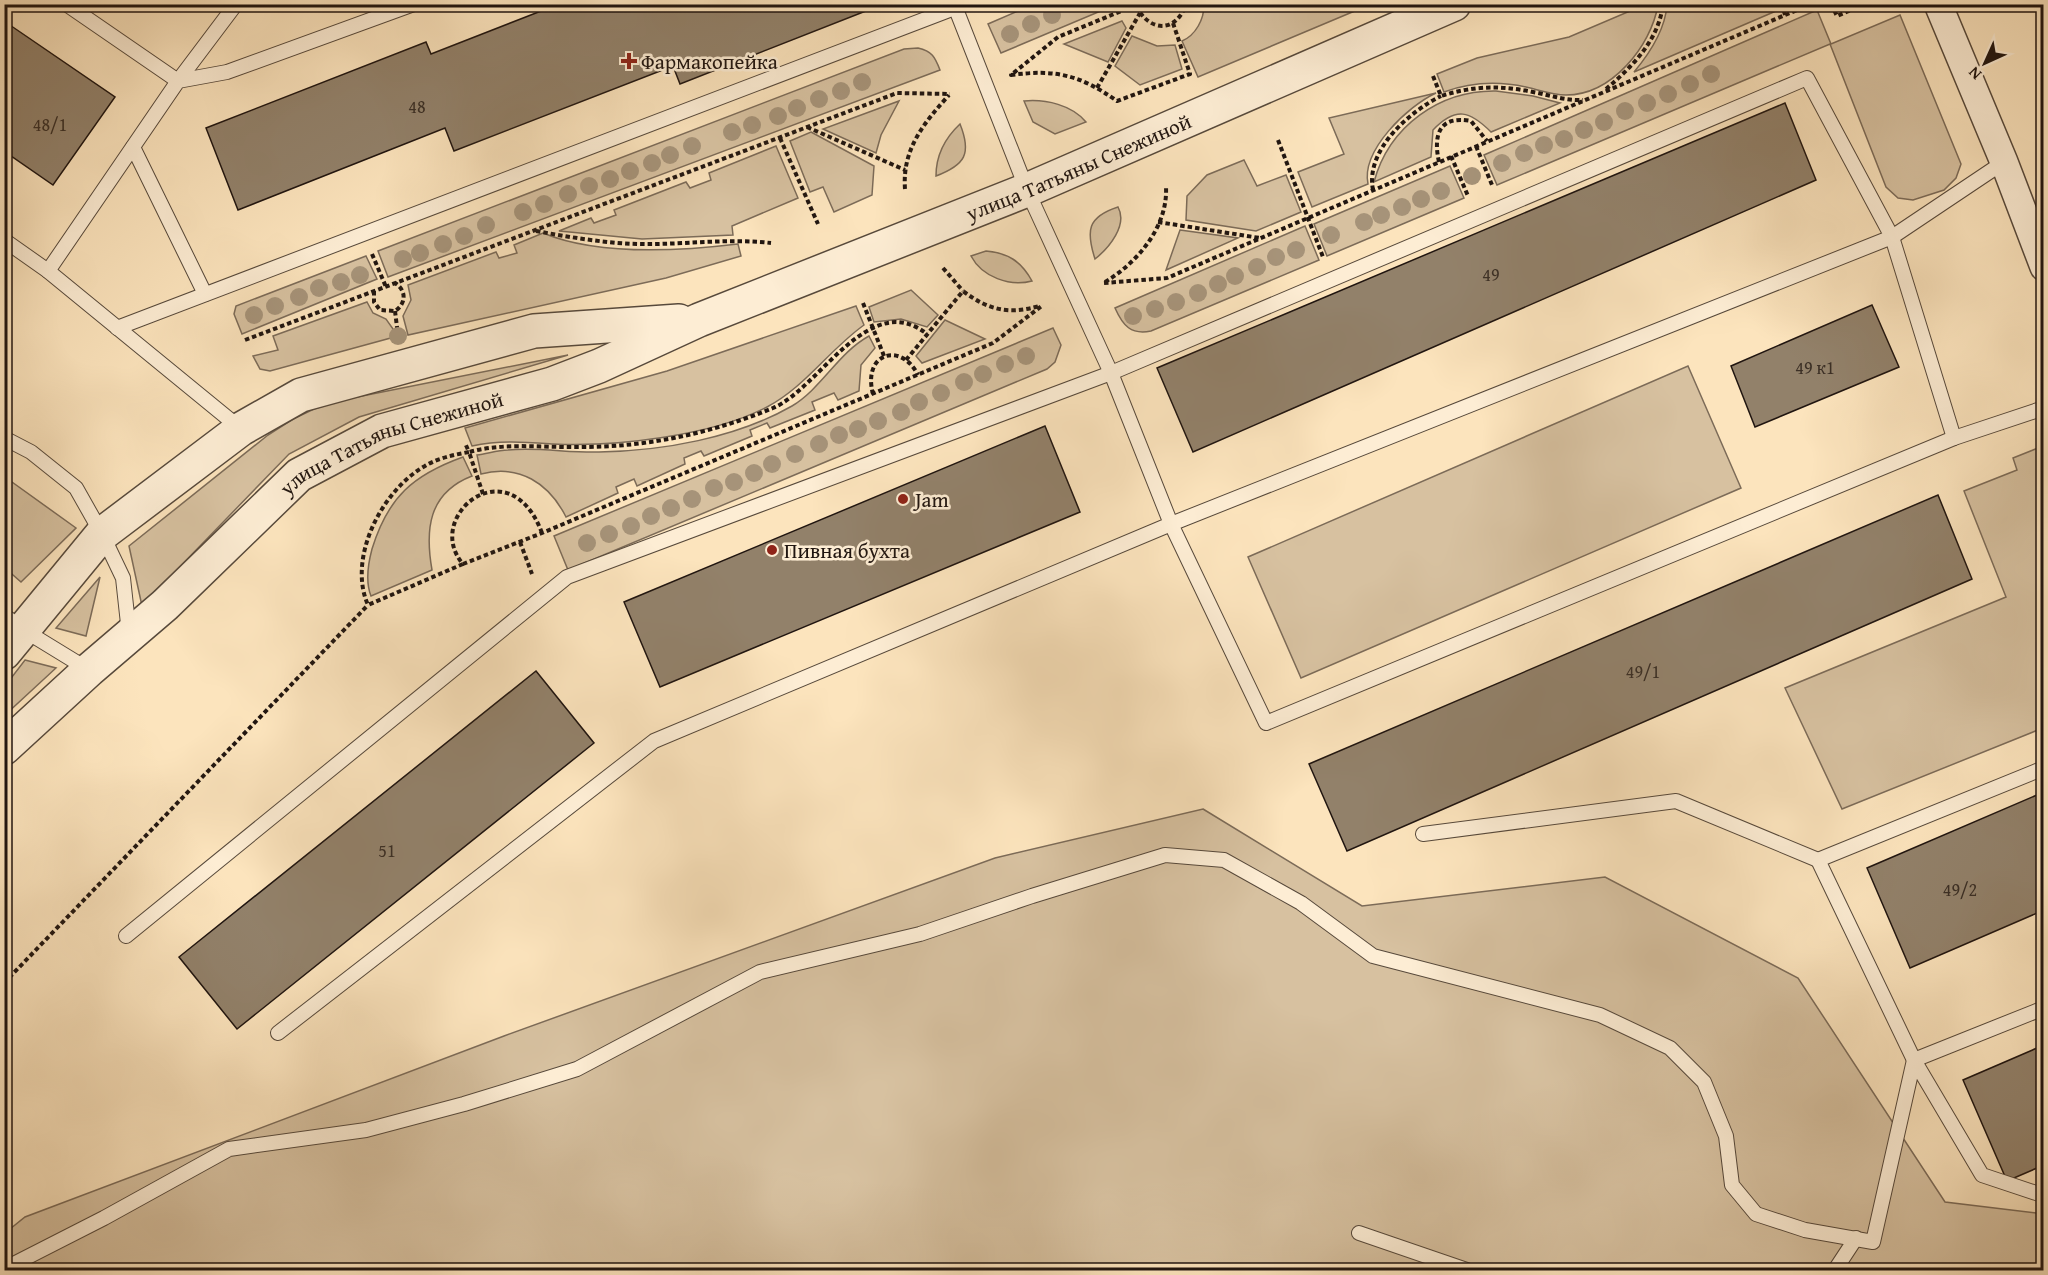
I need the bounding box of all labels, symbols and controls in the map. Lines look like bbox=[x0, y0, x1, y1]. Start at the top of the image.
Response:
north arrow bbox=[1955, 33, 2015, 93]
place label: Фармакопейка bbox=[641, 46, 778, 77]
marker: Фармакопейка bbox=[622, 54, 636, 68]
text: N bbox=[1962, 61, 1987, 86]
house number: 48 bbox=[408, 93, 426, 120]
street label: улица Татьяны Снежиной bbox=[960, 105, 1196, 229]
house number: 48/1 bbox=[33, 111, 67, 138]
house number: 49 bbox=[1482, 261, 1500, 288]
house number: 49 к1 bbox=[1795, 354, 1835, 381]
street label: улица Татьяны Снежиной bbox=[271, 383, 507, 503]
place label: Jam bbox=[912, 484, 949, 515]
marker: Jam bbox=[896, 492, 910, 506]
place label: Пивная бухта bbox=[784, 535, 910, 566]
marker: Пивная бухта bbox=[765, 543, 779, 557]
house number: 49/1 bbox=[1626, 658, 1660, 685]
house number: 51 bbox=[378, 837, 396, 864]
house number: 49/2 bbox=[1943, 876, 1977, 903]

